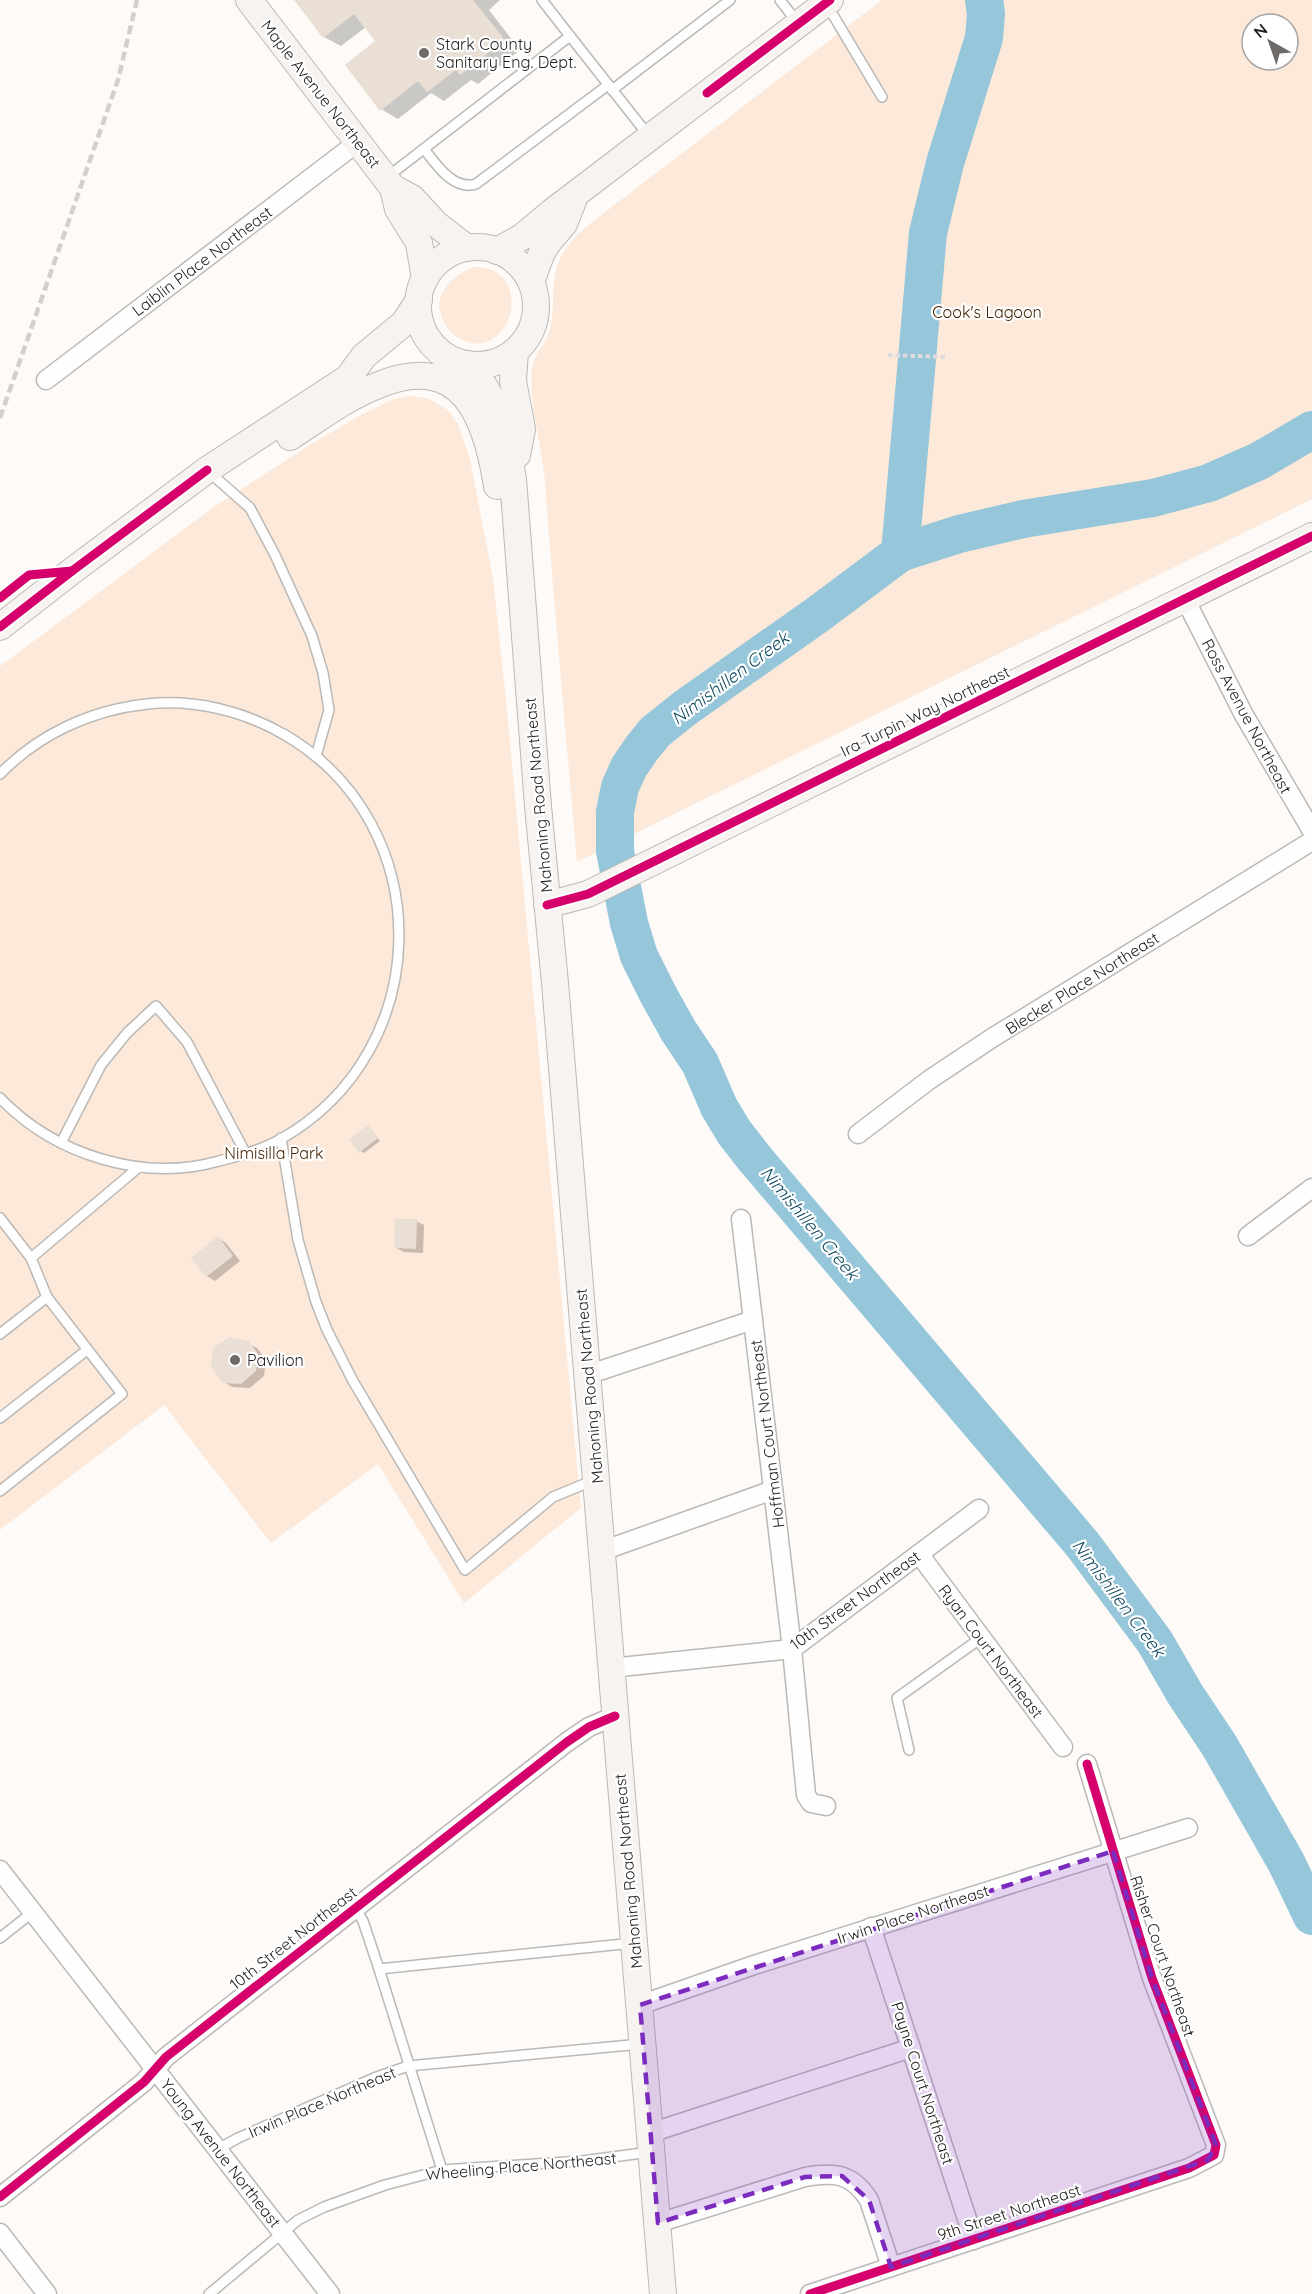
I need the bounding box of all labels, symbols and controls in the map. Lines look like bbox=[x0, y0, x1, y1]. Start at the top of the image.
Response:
north arrow bbox=[1240, 12, 1300, 72]
street label: Maple Avenue Northeast bbox=[257, 16, 385, 172]
text: N bbox=[1249, 19, 1271, 42]
place label: Stark County Sanitary Eng. Dept. bbox=[436, 34, 576, 72]
marker: Stark County Sanitary Eng. Dept. bbox=[417, 46, 431, 60]
street label: Laiblin Place Northeast bbox=[128, 202, 276, 320]
park label: Cook's Lagoon bbox=[932, 302, 1042, 322]
water label: Nimishillen Creek bbox=[667, 625, 795, 730]
street label: Ross Avenue Northeast bbox=[1198, 635, 1296, 797]
street label: Ira Turpin Way Northeast bbox=[837, 661, 1013, 761]
street label: Mahoning Road Northeast bbox=[520, 697, 556, 893]
street label: Blecker Place Northeast bbox=[1002, 928, 1162, 1038]
park label: Nimisilla Park bbox=[224, 1143, 324, 1163]
water label: Nimishillen Creek bbox=[756, 1161, 865, 1286]
street label: Mahoning Road Northeast bbox=[571, 1288, 607, 1484]
street label: Hoffman Court Northeast bbox=[746, 1339, 788, 1529]
place label: Pavilion bbox=[247, 1350, 304, 1370]
marker: Pavilion bbox=[228, 1353, 242, 1367]
water label: Nimishillen Creek bbox=[1067, 1535, 1172, 1663]
street label: 10th Street Northeast bbox=[786, 1546, 924, 1654]
street label: Ryan Court Northeast bbox=[934, 1580, 1048, 1722]
street label: Mahoning Road Northeast bbox=[610, 1773, 646, 1969]
street label: Risher Court Northeast bbox=[1126, 1873, 1200, 2039]
street label: Irwin Place Northeast bbox=[835, 1880, 991, 1948]
street label: 10th Street Northeast bbox=[225, 1882, 361, 1994]
street label: Payne Court Northeast bbox=[887, 1999, 959, 2167]
street label: Irwin Place Northeast bbox=[245, 2062, 399, 2142]
street label: Young Avenue Northeast bbox=[157, 2075, 285, 2231]
street label: Wheeling Place Northeast bbox=[425, 2148, 617, 2184]
street label: 9th Street Northeast bbox=[935, 2179, 1083, 2245]

